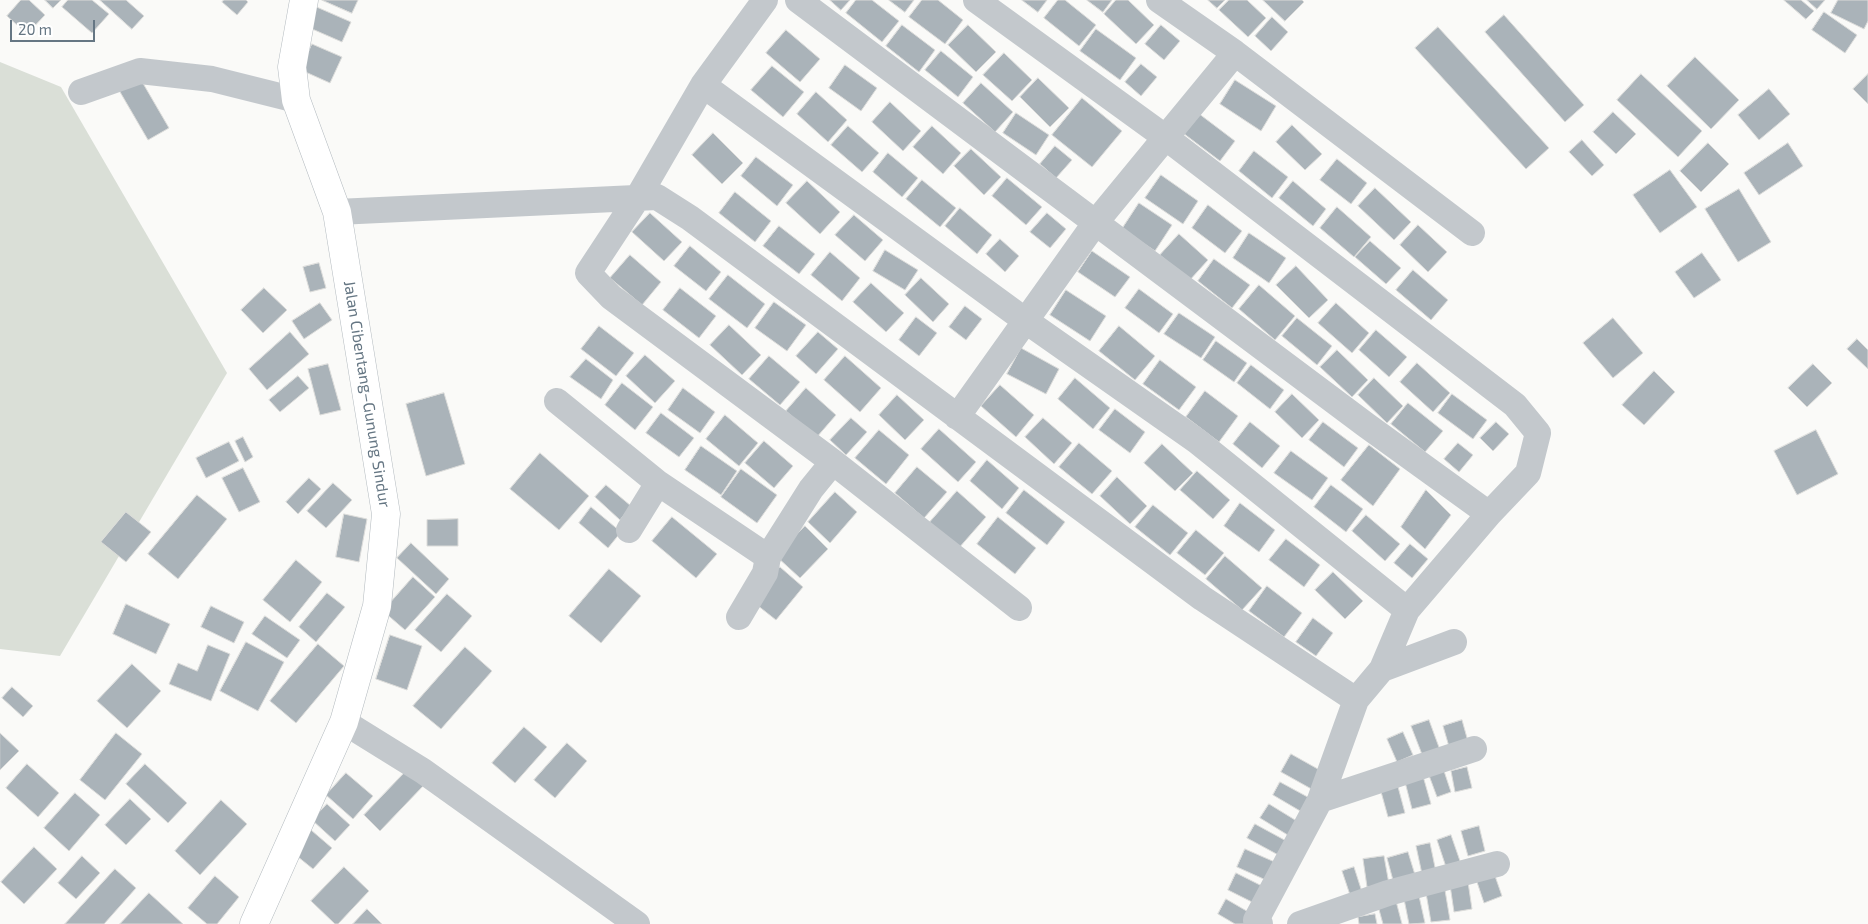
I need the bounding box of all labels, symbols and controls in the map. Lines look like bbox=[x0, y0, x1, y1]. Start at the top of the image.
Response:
scale bar bbox=[12, 10, 98, 42]
text: 20 m bbox=[18, 20, 52, 38]
street label: Jalan Cibentang–Gunung Sindur bbox=[340, 279, 394, 509]

